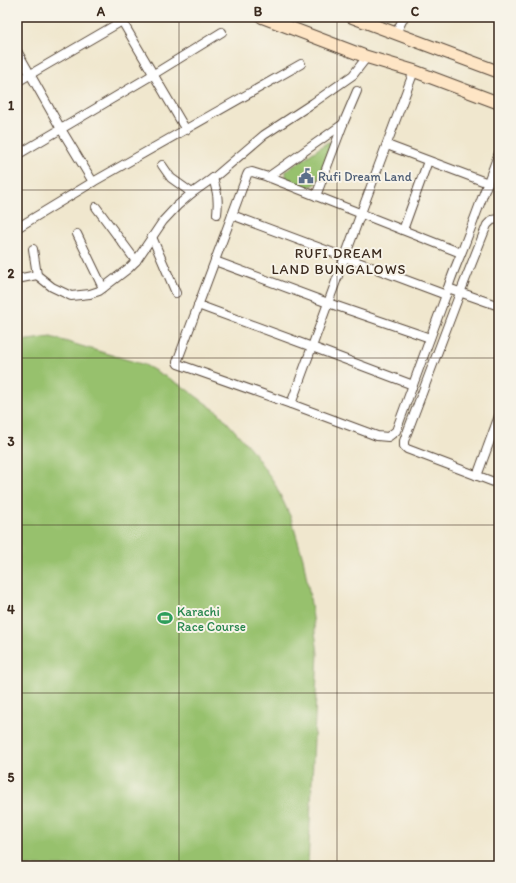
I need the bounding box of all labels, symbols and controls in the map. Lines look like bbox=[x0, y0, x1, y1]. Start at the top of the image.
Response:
text: A bbox=[96, 4, 106, 19]
text: B bbox=[254, 4, 263, 19]
text: C bbox=[411, 4, 420, 19]
text: 1 bbox=[8, 98, 14, 113]
public building icon: Rufi Dream Land bbox=[297, 167, 315, 185]
place label: Rufi Dream Land bbox=[318, 169, 412, 184]
district label: RUFI DREAM LAND BUNGALOWS bbox=[272, 245, 406, 278]
text: 2 bbox=[8, 266, 15, 281]
text: 3 bbox=[7, 434, 15, 449]
text: 4 bbox=[7, 602, 15, 617]
place label: Karachi Race Course bbox=[177, 604, 246, 634]
sports icon: Karachi Race Course bbox=[156, 609, 174, 627]
text: 5 bbox=[8, 770, 15, 785]

